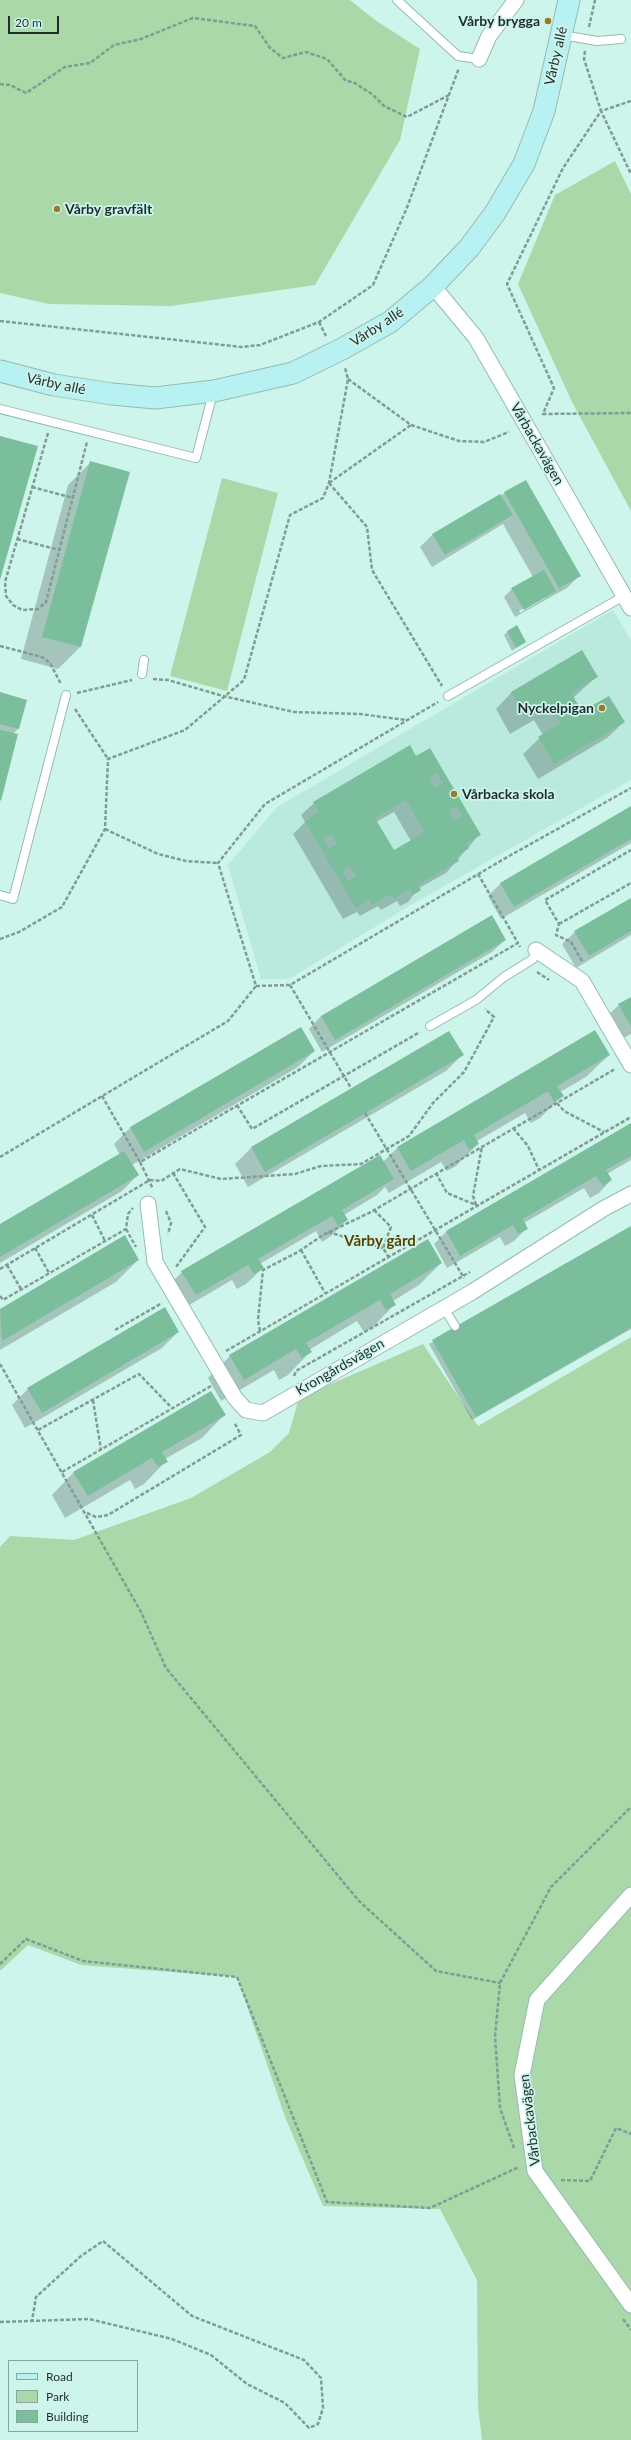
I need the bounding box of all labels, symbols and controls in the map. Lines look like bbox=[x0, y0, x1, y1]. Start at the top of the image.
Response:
scale bar bbox=[10, 8, 61, 34]
place label: Vårby brygga bbox=[458, 13, 540, 29]
text: 20 m bbox=[15, 15, 42, 30]
marker: Vårby brygga bbox=[543, 16, 553, 26]
street label: Vårby allé bbox=[541, 25, 571, 87]
place label: Vårby gravfält bbox=[65, 201, 152, 217]
marker: Vårby gravfält bbox=[52, 204, 62, 214]
street label: Vårby allé bbox=[347, 304, 407, 350]
street label: Vårby allé bbox=[25, 370, 87, 398]
street label: Vårbackavägen bbox=[507, 400, 567, 488]
place label: Nyckelpigan bbox=[517, 700, 594, 716]
marker: Nyckelpigan bbox=[597, 703, 607, 713]
place label: Vårbacka skola bbox=[462, 786, 555, 802]
marker: Vårbacka skola bbox=[449, 789, 459, 799]
district label: Vårby gård bbox=[344, 1232, 416, 1250]
street label: Krongårdsvägen bbox=[293, 1335, 387, 1399]
street label: Vårbackavägen bbox=[516, 2073, 544, 2167]
legend bbox=[8, 2360, 138, 2432]
text: Road bbox=[46, 2369, 73, 2384]
text: Park bbox=[46, 2389, 69, 2404]
text: Building bbox=[46, 2409, 89, 2424]

